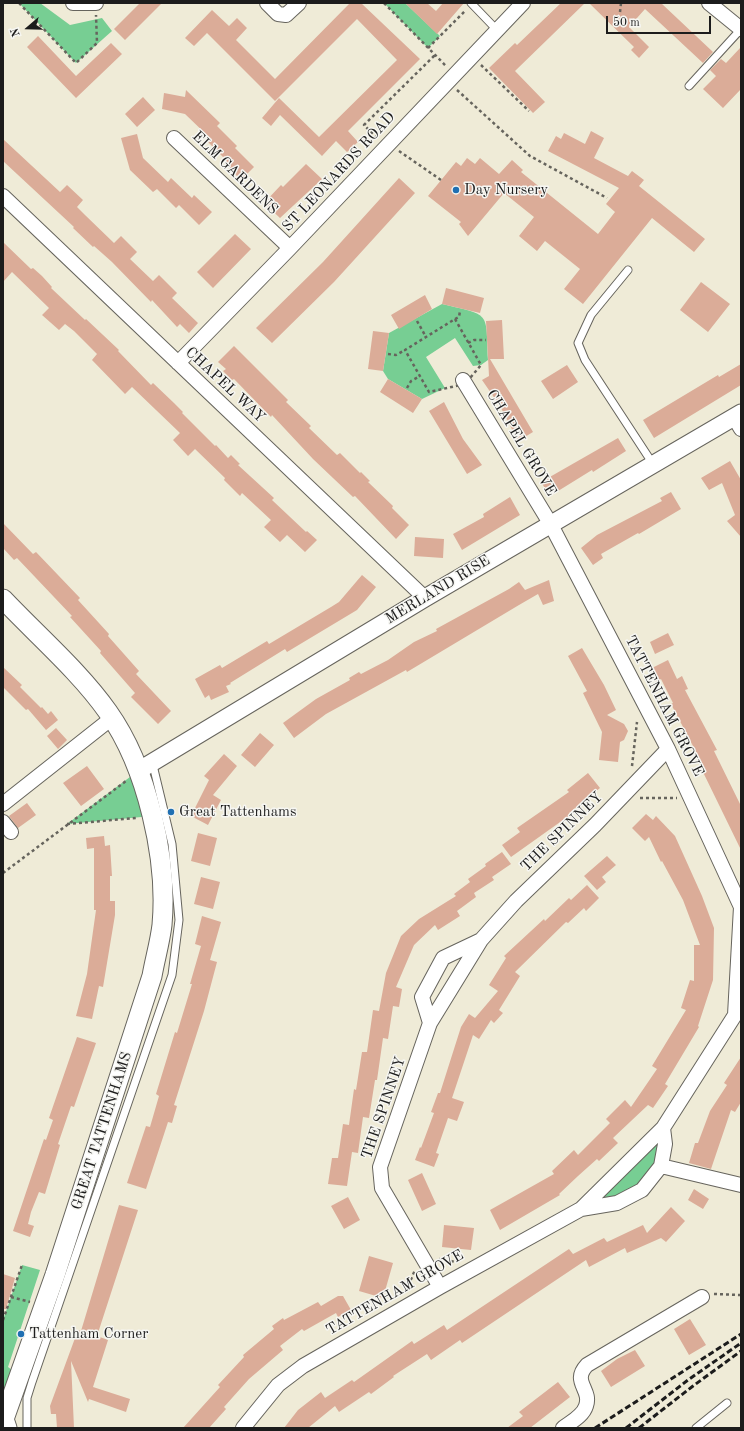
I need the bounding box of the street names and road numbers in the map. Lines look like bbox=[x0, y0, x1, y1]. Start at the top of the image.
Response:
street label: ST LEONARDS ROAD bbox=[279, 108, 399, 236]
street label: ELM GARDENS bbox=[188, 127, 282, 219]
street label: CHAPEL WAY bbox=[181, 343, 269, 427]
street label: CHAPEL GROVE bbox=[482, 387, 560, 499]
street label: MERLAND RISE bbox=[382, 552, 494, 628]
street label: TATTENHAM GROVE bbox=[621, 633, 707, 779]
street label: THE SPINNEY bbox=[517, 788, 607, 876]
street label: GREAT TATTENHAMS bbox=[68, 1050, 136, 1212]
street label: THE SPINNEY bbox=[358, 1055, 410, 1161]
street label: TATTENHAM GROVE bbox=[323, 1246, 467, 1340]

